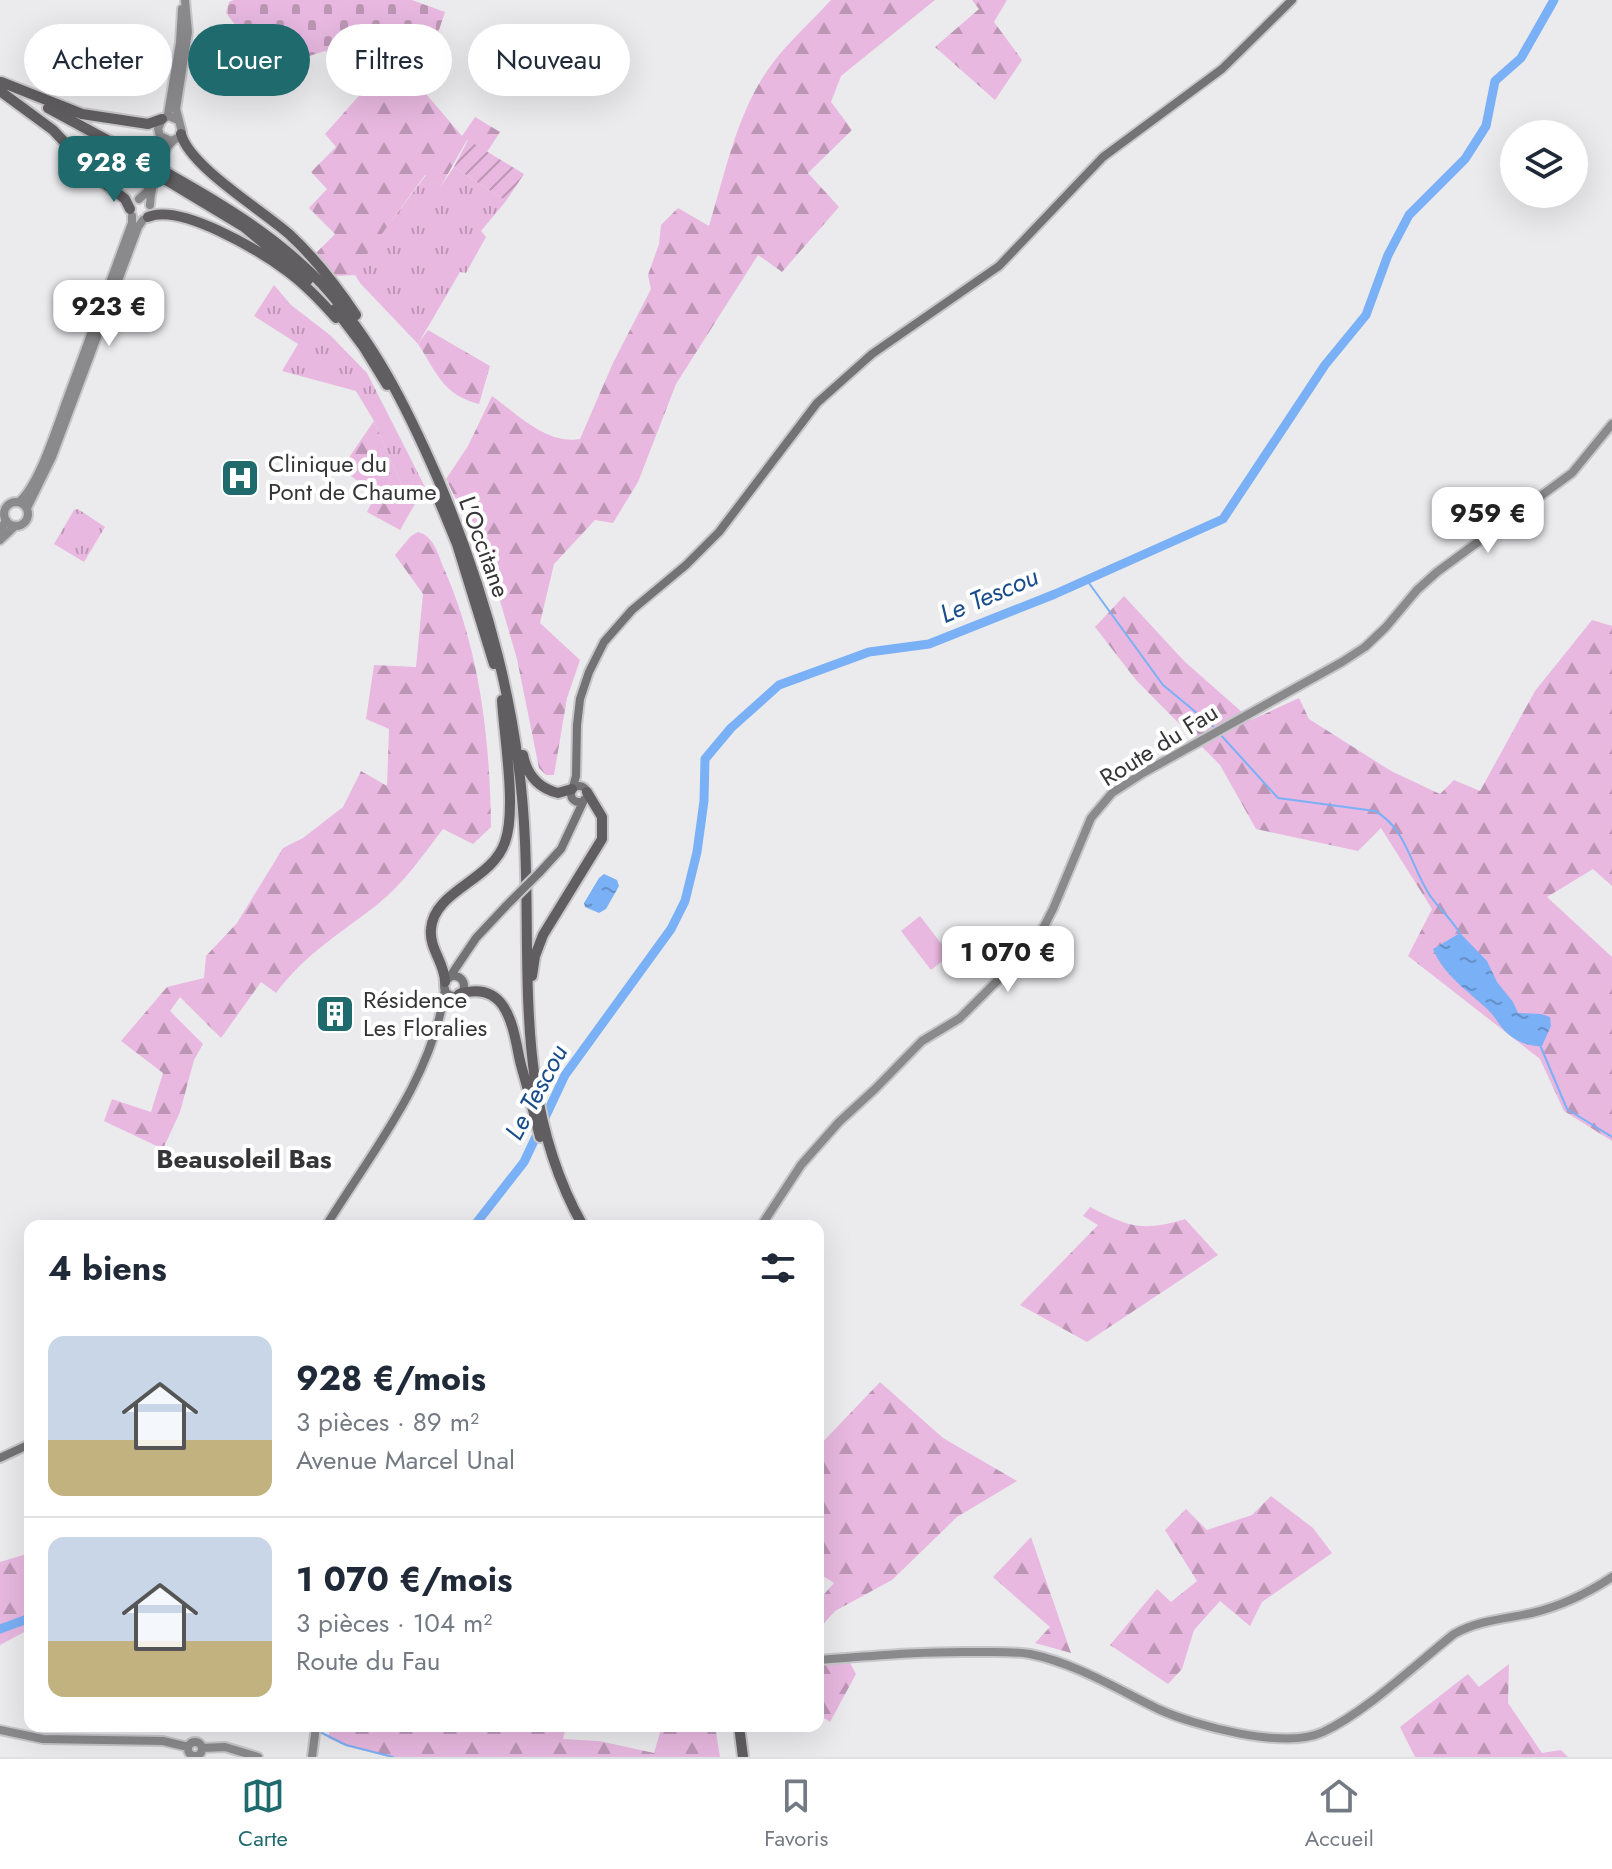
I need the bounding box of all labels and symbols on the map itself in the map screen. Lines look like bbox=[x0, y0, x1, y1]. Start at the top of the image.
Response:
pin: 928 € bbox=[58, 136, 170, 204]
pin: 923 € bbox=[53, 280, 165, 348]
place label: Clinique du Pont de Chaume bbox=[268, 446, 437, 509]
hospital icon: Clinique du Pont de Chaume bbox=[219, 457, 261, 499]
pin: 959 € bbox=[1432, 487, 1544, 555]
street label: L'Occitane bbox=[450, 491, 519, 602]
water label: Le Tescou bbox=[934, 557, 1044, 633]
street label: Route du Fau bbox=[1093, 694, 1225, 795]
pin: 1 070 € bbox=[934, 926, 1082, 994]
place label: Résidence Les Floralies bbox=[363, 982, 487, 1045]
building icon: Résidence Les Floralies bbox=[314, 993, 356, 1035]
water label: Le Tescou bbox=[495, 1037, 577, 1147]
district label: Beausoleil Bas bbox=[156, 1140, 332, 1178]

